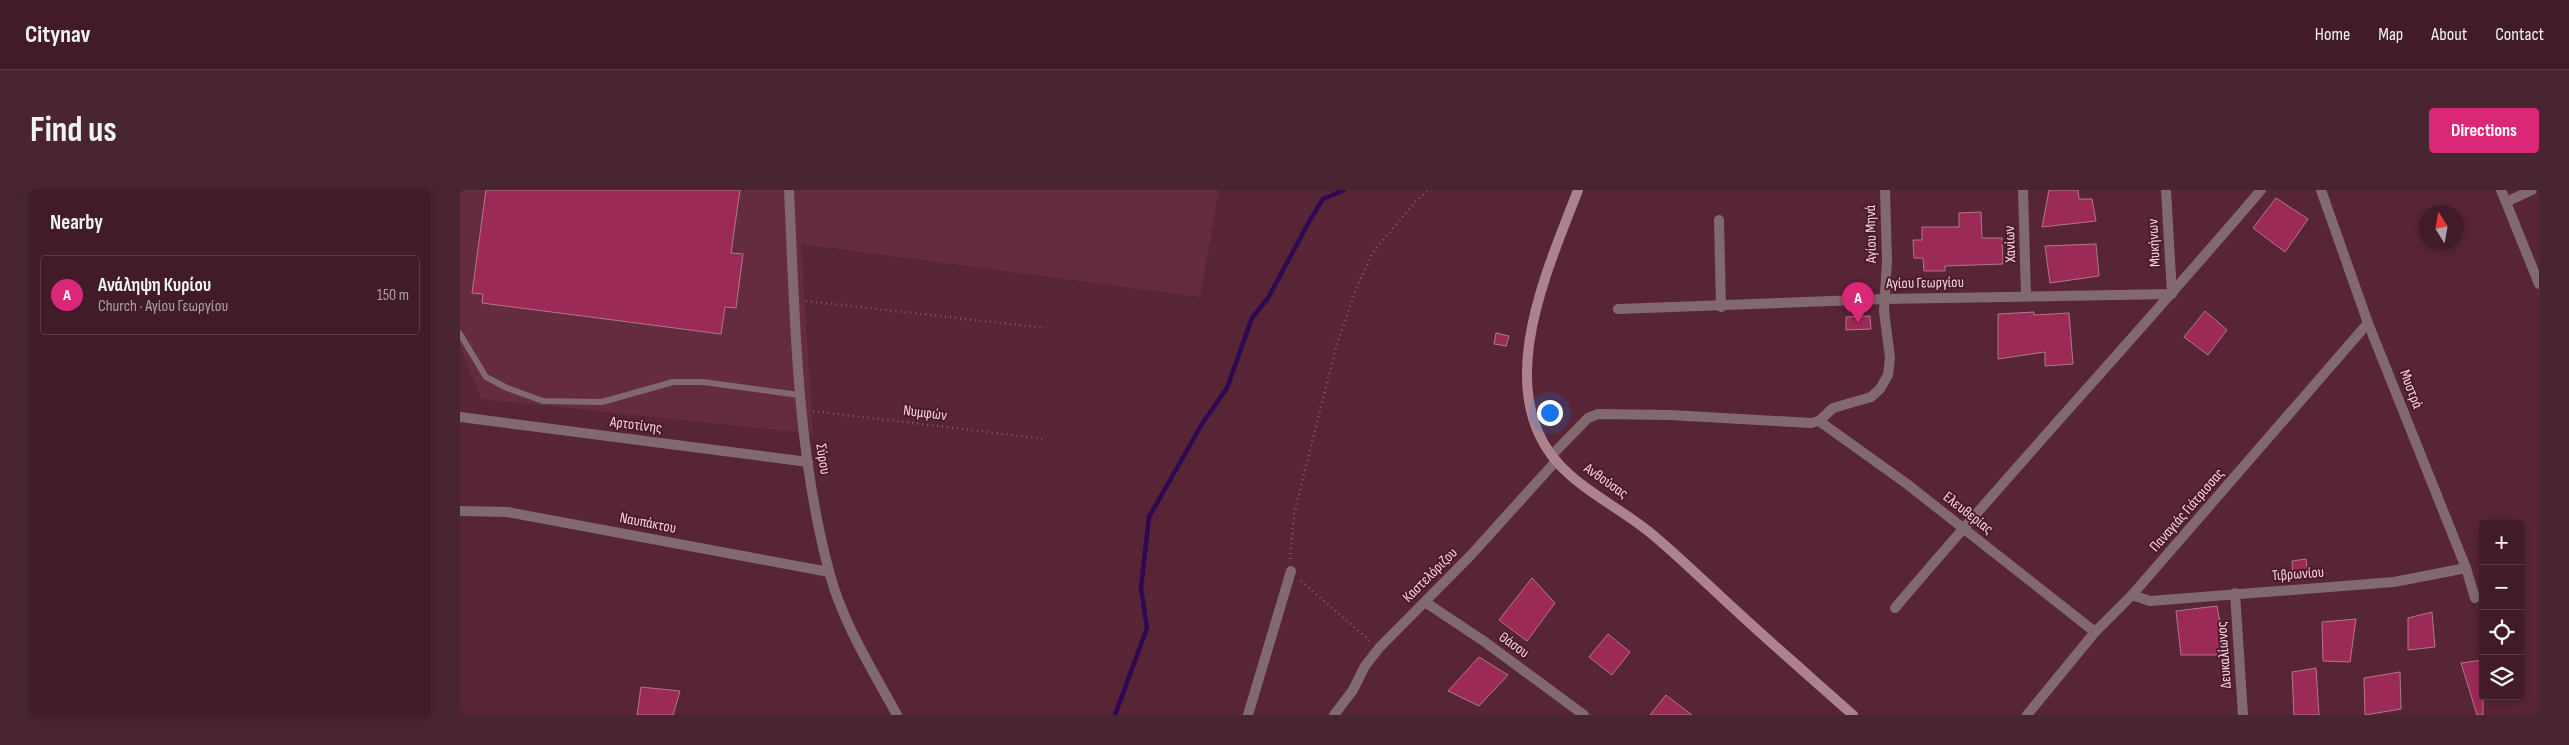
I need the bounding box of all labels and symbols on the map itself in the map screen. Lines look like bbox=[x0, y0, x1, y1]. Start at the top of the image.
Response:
street label: Αγίου Μηνά bbox=[1861, 204, 1881, 264]
north arrow bbox=[2419, 205, 2464, 250]
street label: Μυκήνων bbox=[2143, 218, 2165, 268]
street label: Χανίων bbox=[2000, 225, 2020, 264]
street label: Αγίου Γεωργίου bbox=[1885, 273, 1964, 293]
pin: A bbox=[1842, 282, 1874, 323]
street label: Μυστρά bbox=[2395, 367, 2427, 412]
your location bbox=[1537, 400, 1563, 426]
street label: Νυμφών bbox=[902, 401, 948, 425]
street label: Αρτοτίνης bbox=[608, 412, 663, 438]
street label: Σύρου bbox=[811, 442, 835, 476]
street label: Ανθούσας bbox=[1579, 458, 1632, 503]
street label: Παναγιάς Γιάτρισσας bbox=[2146, 464, 2229, 556]
street label: Ελευθερίας bbox=[1939, 487, 1997, 539]
street label: Ναυπάκτου bbox=[618, 508, 678, 538]
street label: Καστελόριζου bbox=[1399, 544, 1461, 606]
street label: Τιβρωνίου bbox=[2271, 563, 2325, 585]
street label: Δευκαλίωνος bbox=[2212, 621, 2236, 689]
street label: Θάσου bbox=[1495, 628, 1533, 662]

